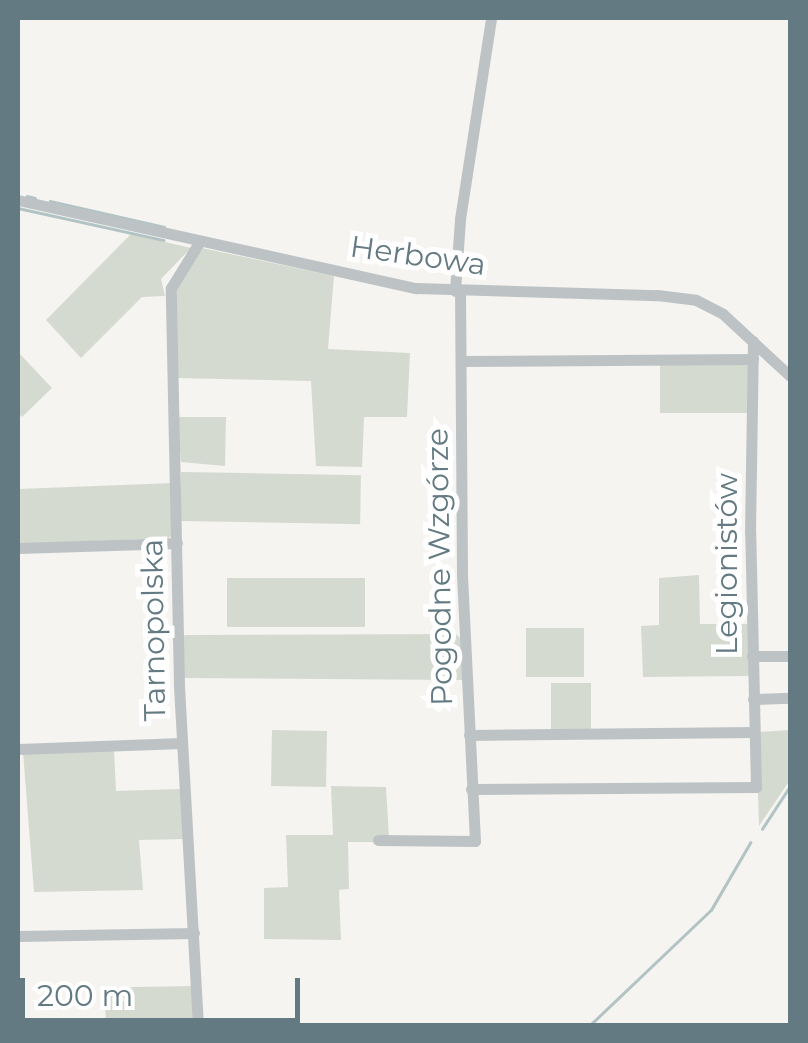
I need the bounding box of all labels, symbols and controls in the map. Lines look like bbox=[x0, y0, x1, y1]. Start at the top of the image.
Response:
street label: Herbowa bbox=[348, 229, 488, 283]
street label: Pogodne Wzgórze bbox=[420, 428, 460, 706]
street label: Legionistów bbox=[709, 473, 745, 655]
street label: Tarnopolska bbox=[134, 539, 174, 721]
scale bar bbox=[25, 958, 305, 1020]
text: 200 m bbox=[37, 977, 133, 1014]

